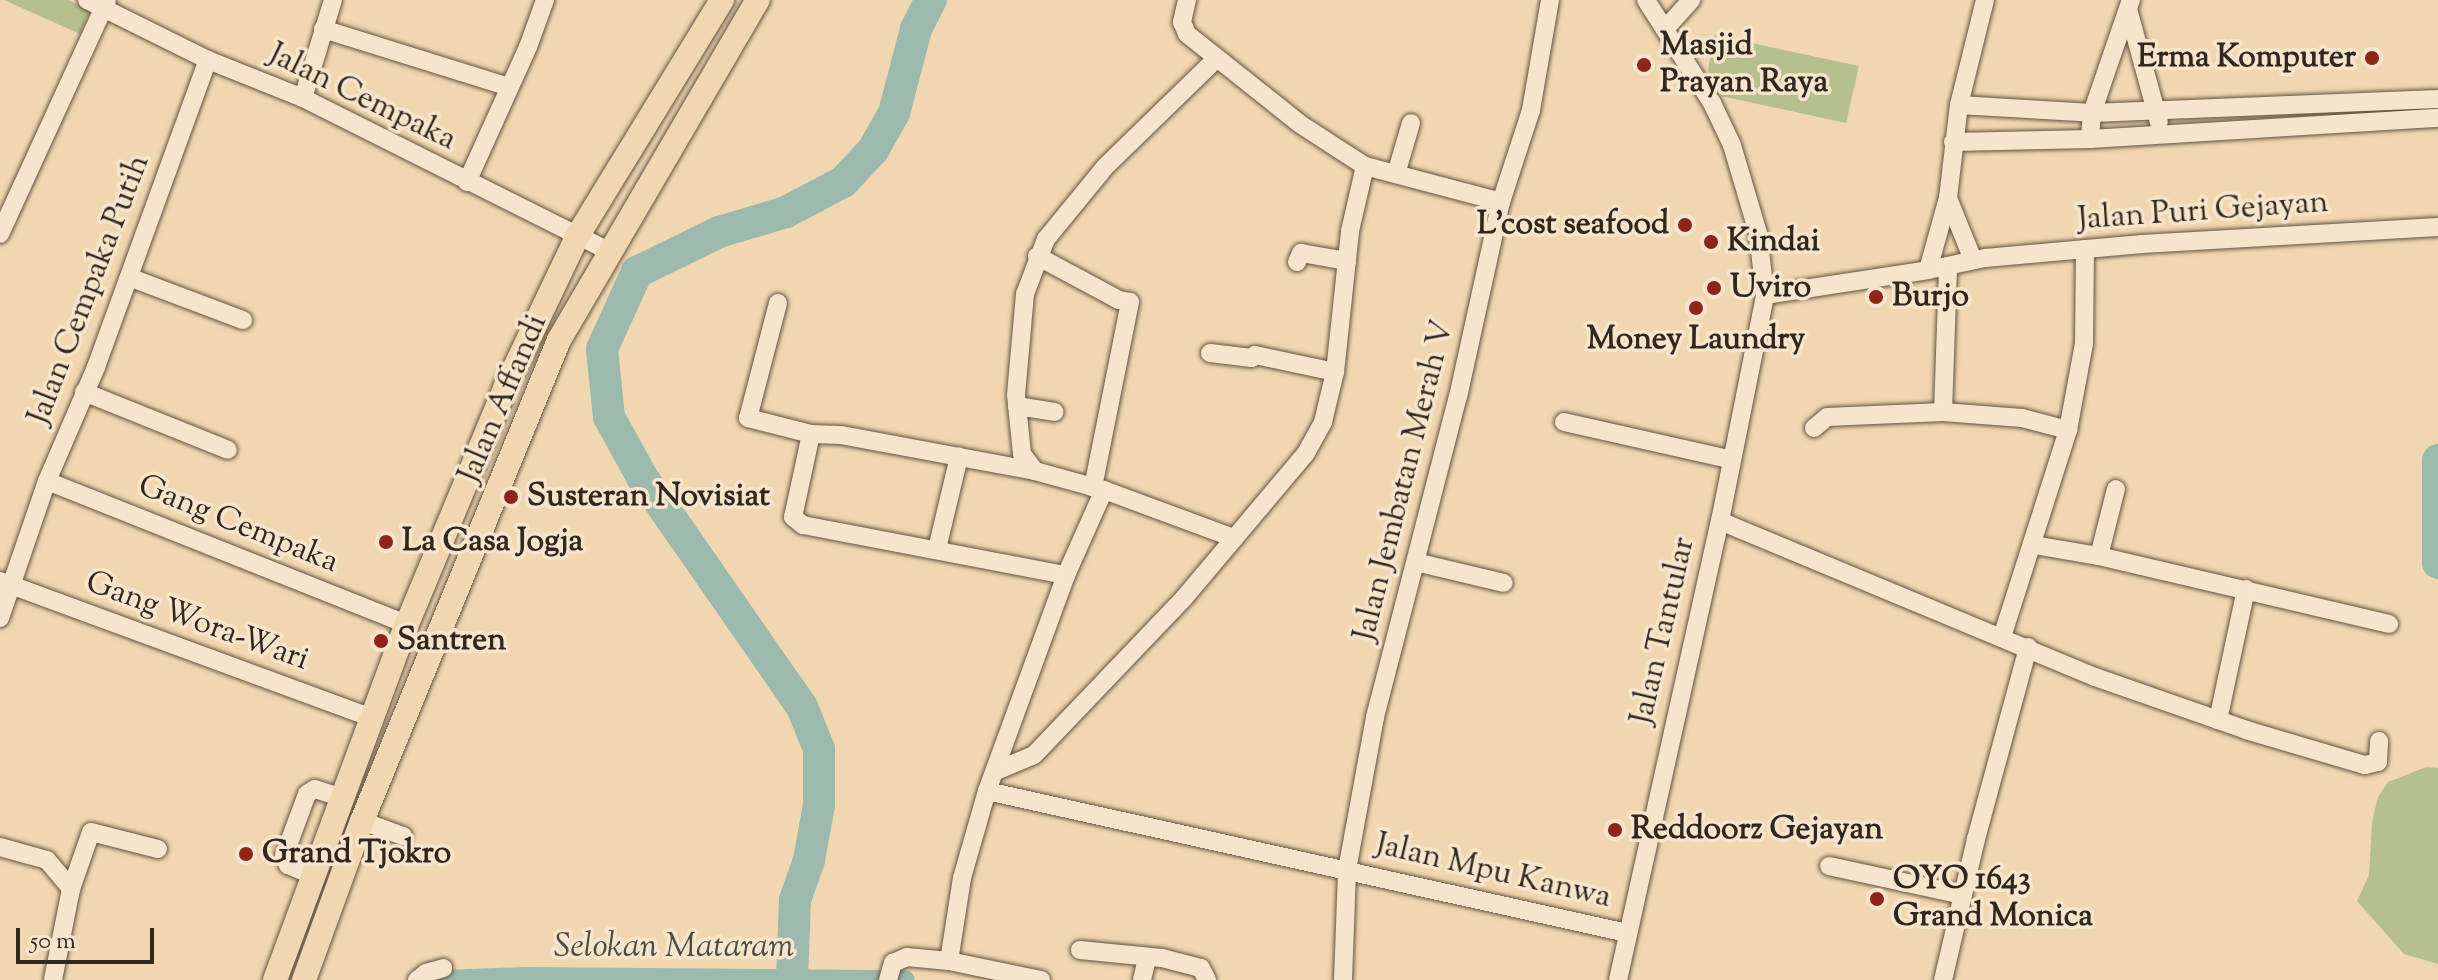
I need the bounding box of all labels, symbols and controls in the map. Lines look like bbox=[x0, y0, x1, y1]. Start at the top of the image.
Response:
place label: Masjid Prayan Raya bbox=[1660, 28, 1828, 103]
street label: Jalan Cempaka bbox=[262, 36, 462, 160]
place label: Erma Komputer bbox=[2137, 39, 2356, 77]
marker: Erma Komputer bbox=[2363, 49, 2381, 67]
marker: Masjid Prayan Raya bbox=[1635, 56, 1653, 74]
street label: Jalan Cempaka Putih bbox=[21, 150, 159, 430]
street label: Jalan Puri Gejayan bbox=[2076, 184, 2330, 240]
place label: L'cost seafood bbox=[1477, 206, 1669, 244]
marker: L'cost seafood bbox=[1676, 216, 1694, 234]
place label: Kindai bbox=[1727, 223, 1820, 261]
marker: Kindai bbox=[1702, 233, 1720, 251]
place label: Uviro bbox=[1730, 269, 1811, 307]
place label: Burjo bbox=[1892, 278, 1969, 316]
marker: Uviro bbox=[1705, 279, 1723, 297]
marker: Burjo bbox=[1867, 288, 1885, 306]
marker: Money Laundry bbox=[1687, 299, 1705, 317]
street label: Jalan Affandi bbox=[451, 309, 557, 489]
street label: Jalan Jembatan Merah V bbox=[1347, 317, 1463, 645]
place label: Money Laundry bbox=[1587, 321, 1805, 359]
street label: Gang Cempaka bbox=[132, 467, 344, 583]
place label: Susteran Novisiat bbox=[527, 478, 770, 516]
marker: Susteran Novisiat bbox=[502, 488, 520, 506]
place label: La Casa Jogja bbox=[402, 523, 583, 561]
marker: La Casa Jogja bbox=[377, 533, 395, 551]
street label: Jalan Tantular bbox=[1624, 534, 1704, 728]
street label: Gang Wora-Wari bbox=[80, 564, 314, 680]
place label: Santren bbox=[397, 622, 506, 660]
marker: Santren bbox=[372, 632, 390, 650]
place label: Reddoorz Gejayan bbox=[1631, 811, 1883, 849]
marker: Reddoorz Gejayan bbox=[1606, 821, 1624, 839]
street label: Jalan Mpu Kanwa bbox=[1372, 826, 1614, 918]
place label: Grand Tjokro bbox=[262, 835, 451, 873]
marker: Grand Tjokro bbox=[237, 845, 255, 863]
place label: OYO 1643 Grand Monica bbox=[1893, 862, 2093, 937]
marker: OYO 1643 Grand Monica bbox=[1868, 890, 1886, 908]
scale bar bbox=[20, 912, 158, 962]
text: 50 m bbox=[30, 925, 76, 959]
water label: Selokan Mataram bbox=[554, 928, 794, 968]

